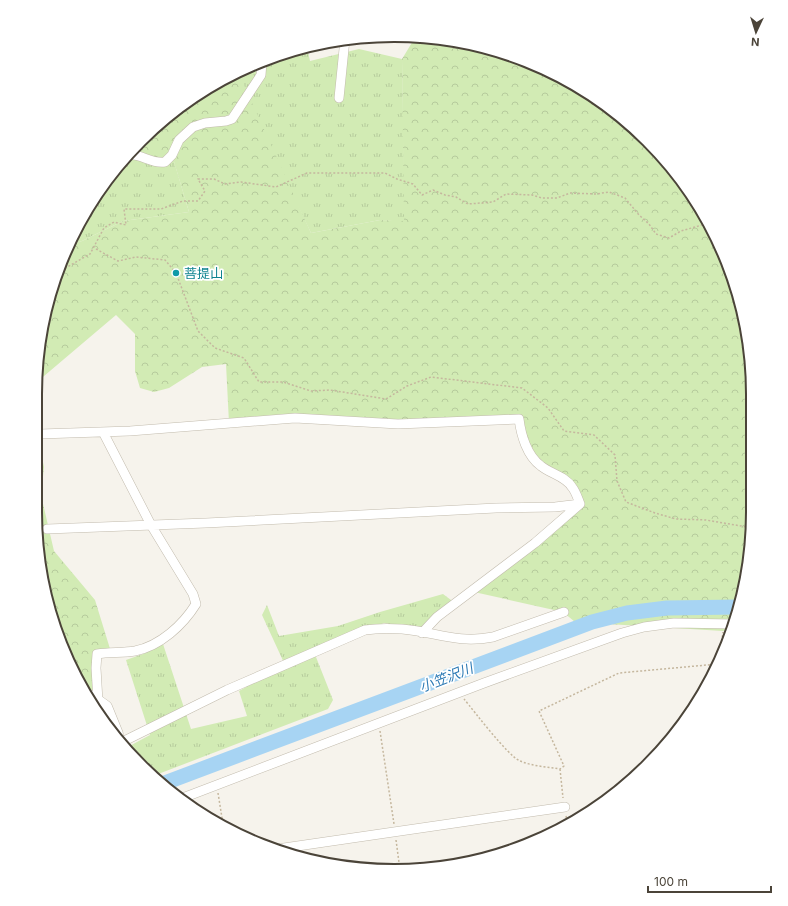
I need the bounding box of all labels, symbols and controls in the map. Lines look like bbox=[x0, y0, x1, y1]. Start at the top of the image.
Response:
north arrow bbox=[736, 12, 776, 52]
text: N bbox=[751, 35, 760, 49]
place label: 菩提山 bbox=[184, 265, 223, 281]
marker: 菩提山 bbox=[171, 268, 181, 278]
water label: 小笠沢川 bbox=[417, 658, 477, 695]
scale bar bbox=[648, 868, 771, 894]
text: 100 m bbox=[654, 874, 688, 889]

